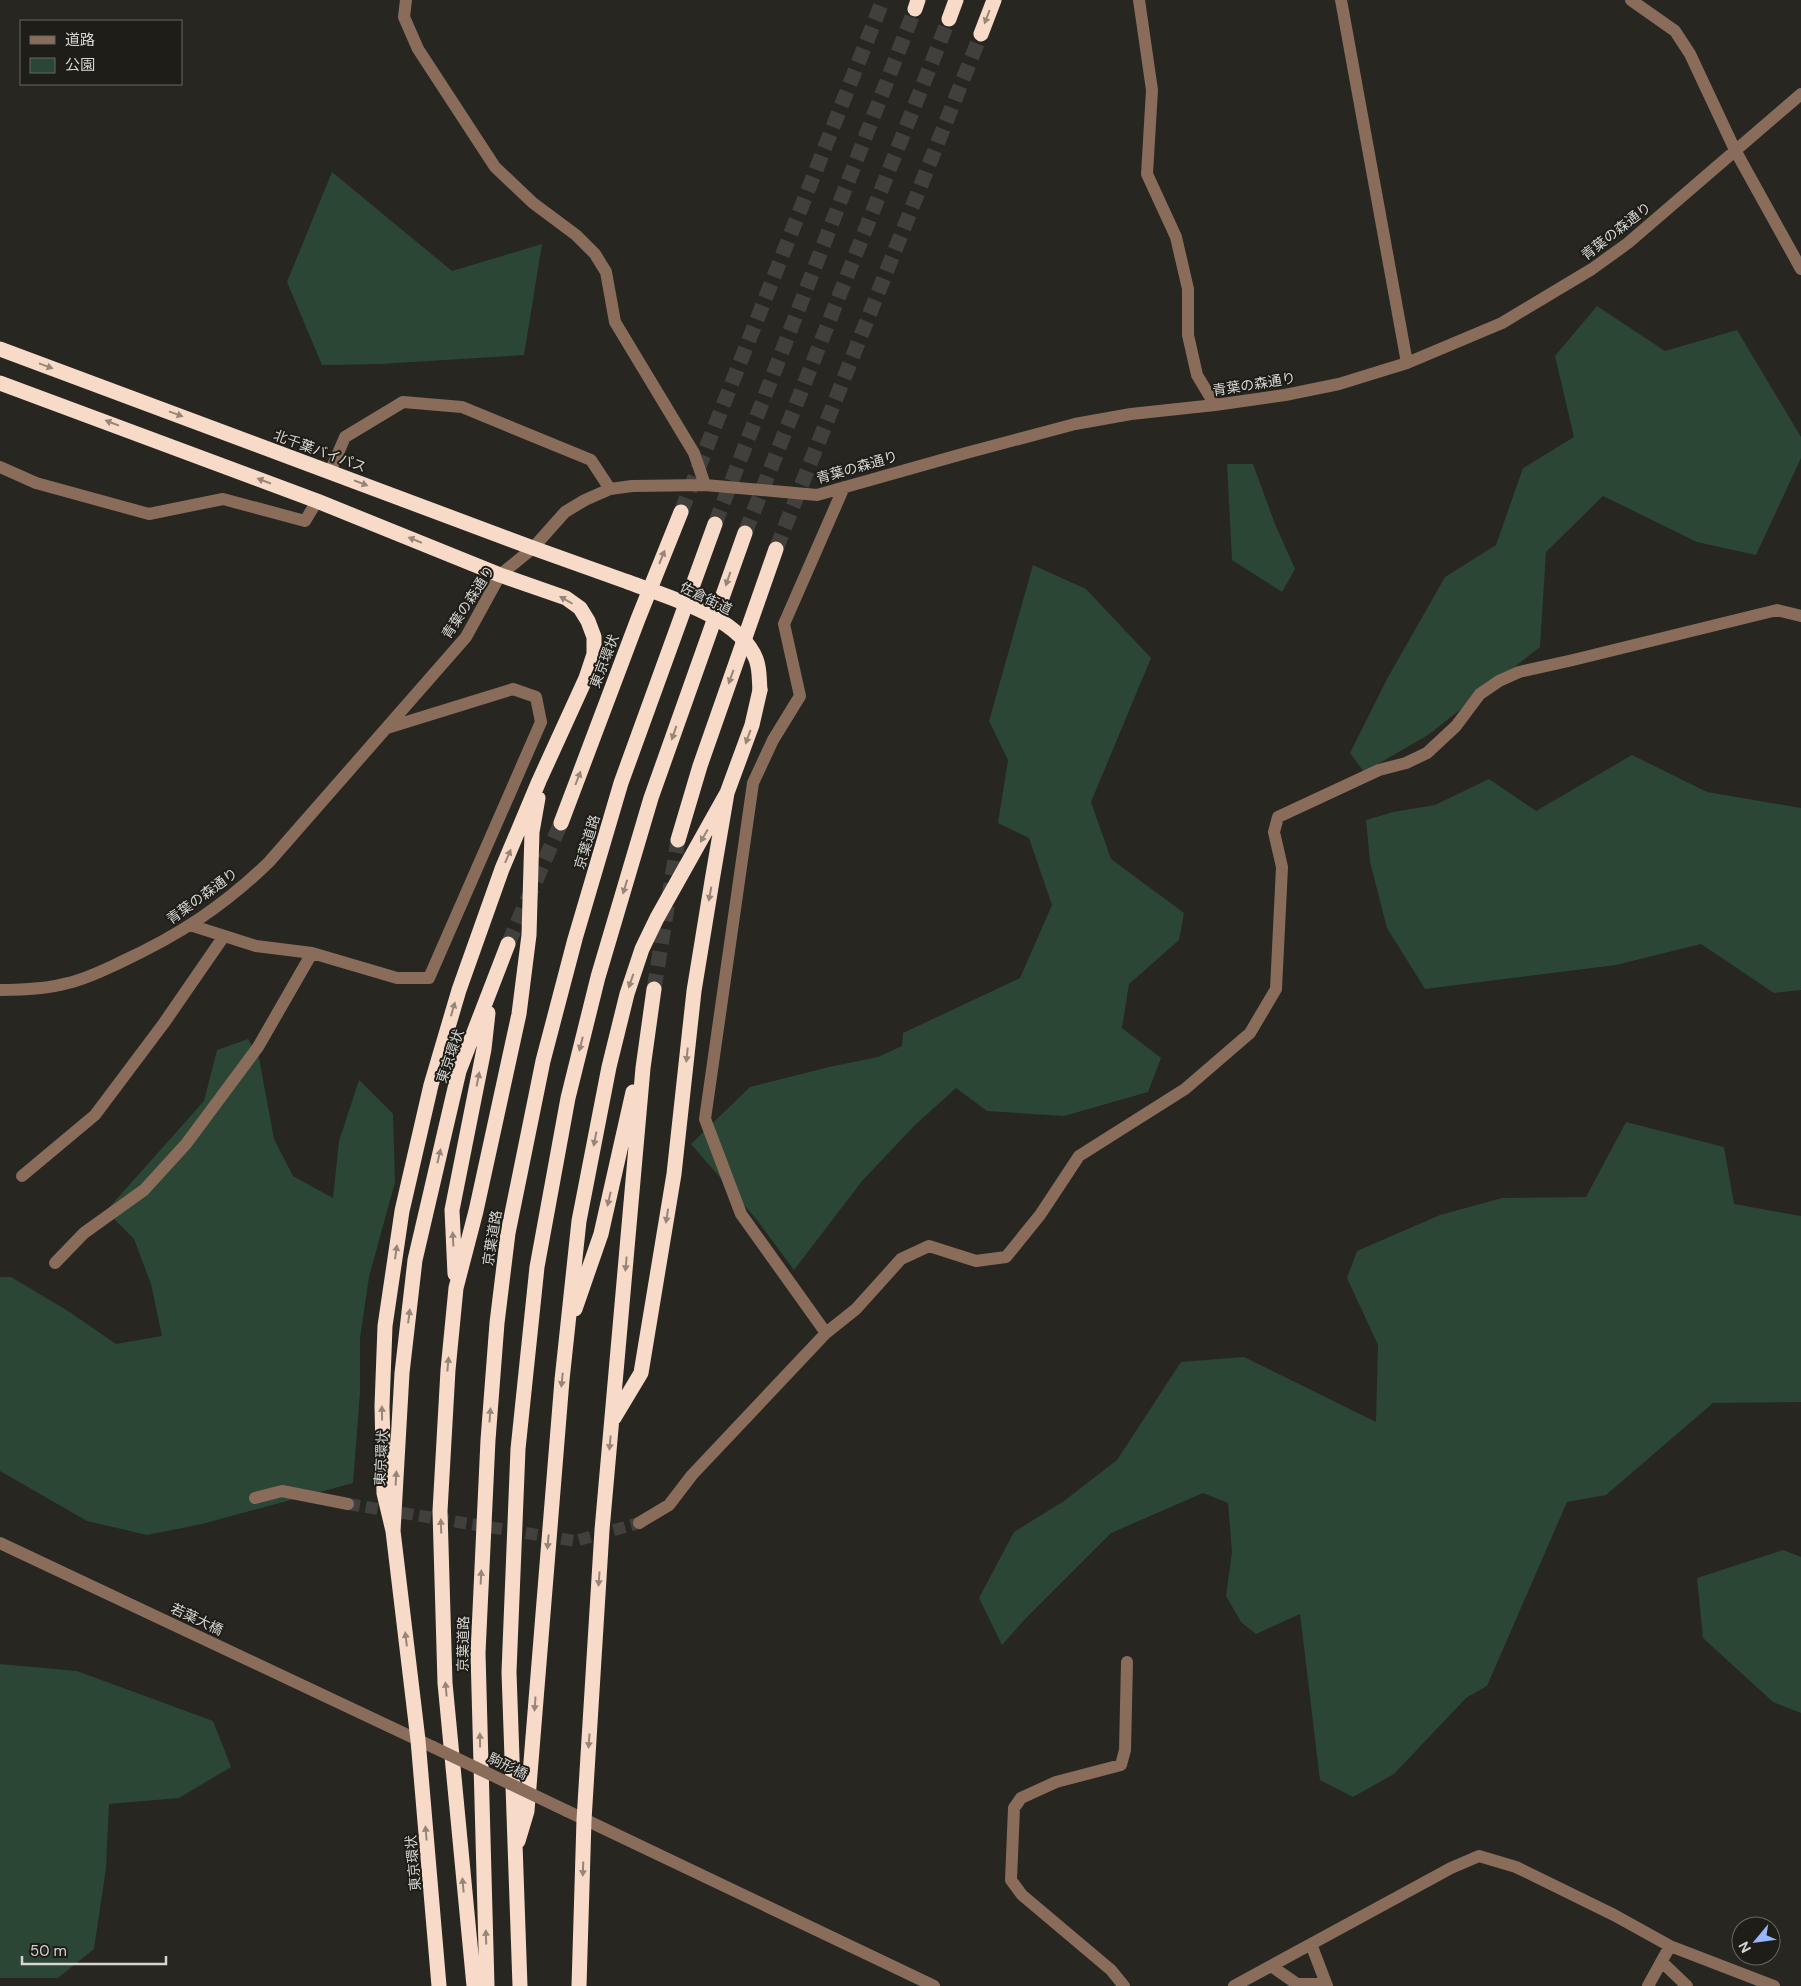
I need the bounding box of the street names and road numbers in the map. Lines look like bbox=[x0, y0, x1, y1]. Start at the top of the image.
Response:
street label: 青葉の森通り bbox=[1577, 198, 1655, 264]
street label: 青葉の森通り bbox=[1211, 369, 1297, 399]
street label: 北千葉バイパス bbox=[271, 426, 369, 476]
street label: 青葉の森通り bbox=[814, 447, 900, 487]
street label: 青葉の森通り bbox=[438, 562, 498, 642]
street label: 佐倉街道 bbox=[677, 578, 735, 618]
street label: 東京環状 bbox=[586, 632, 622, 690]
street label: 京葉道路 bbox=[570, 813, 604, 871]
street label: 青葉の森通り bbox=[163, 864, 241, 928]
street label: 東京環状 bbox=[432, 1027, 468, 1085]
street label: 京葉道路 bbox=[479, 1209, 505, 1267]
street label: 東京環状 bbox=[371, 1430, 391, 1486]
street label: 若葉大橋 bbox=[168, 1599, 226, 1639]
street label: 京葉道路 bbox=[454, 1616, 472, 1672]
street label: 駒形橋 bbox=[485, 1749, 531, 1783]
street label: 東京環状 bbox=[402, 1834, 424, 1892]

